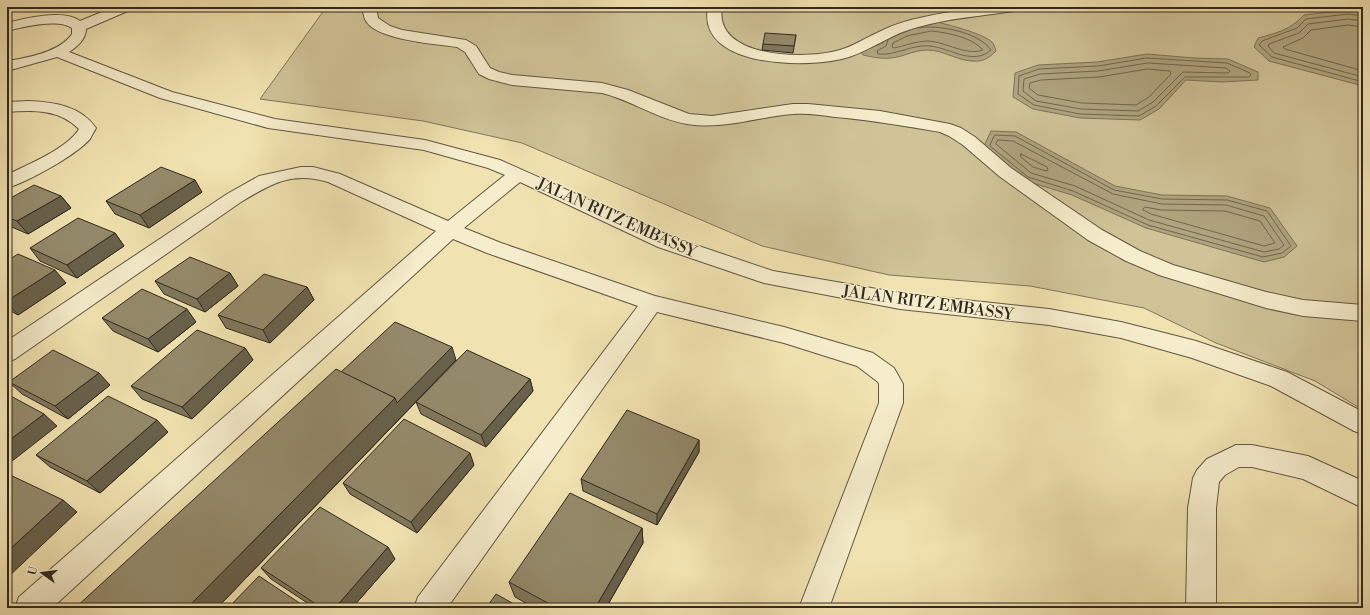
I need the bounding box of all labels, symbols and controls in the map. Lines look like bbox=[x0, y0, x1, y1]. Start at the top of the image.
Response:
street label: JALAN RITZ EMBASSY bbox=[533, 173, 701, 263]
street label: JALAN RITZ EMBASSY bbox=[840, 281, 1016, 325]
north arrow bbox=[22, 553, 62, 593]
text: U bbox=[25, 565, 41, 577]

